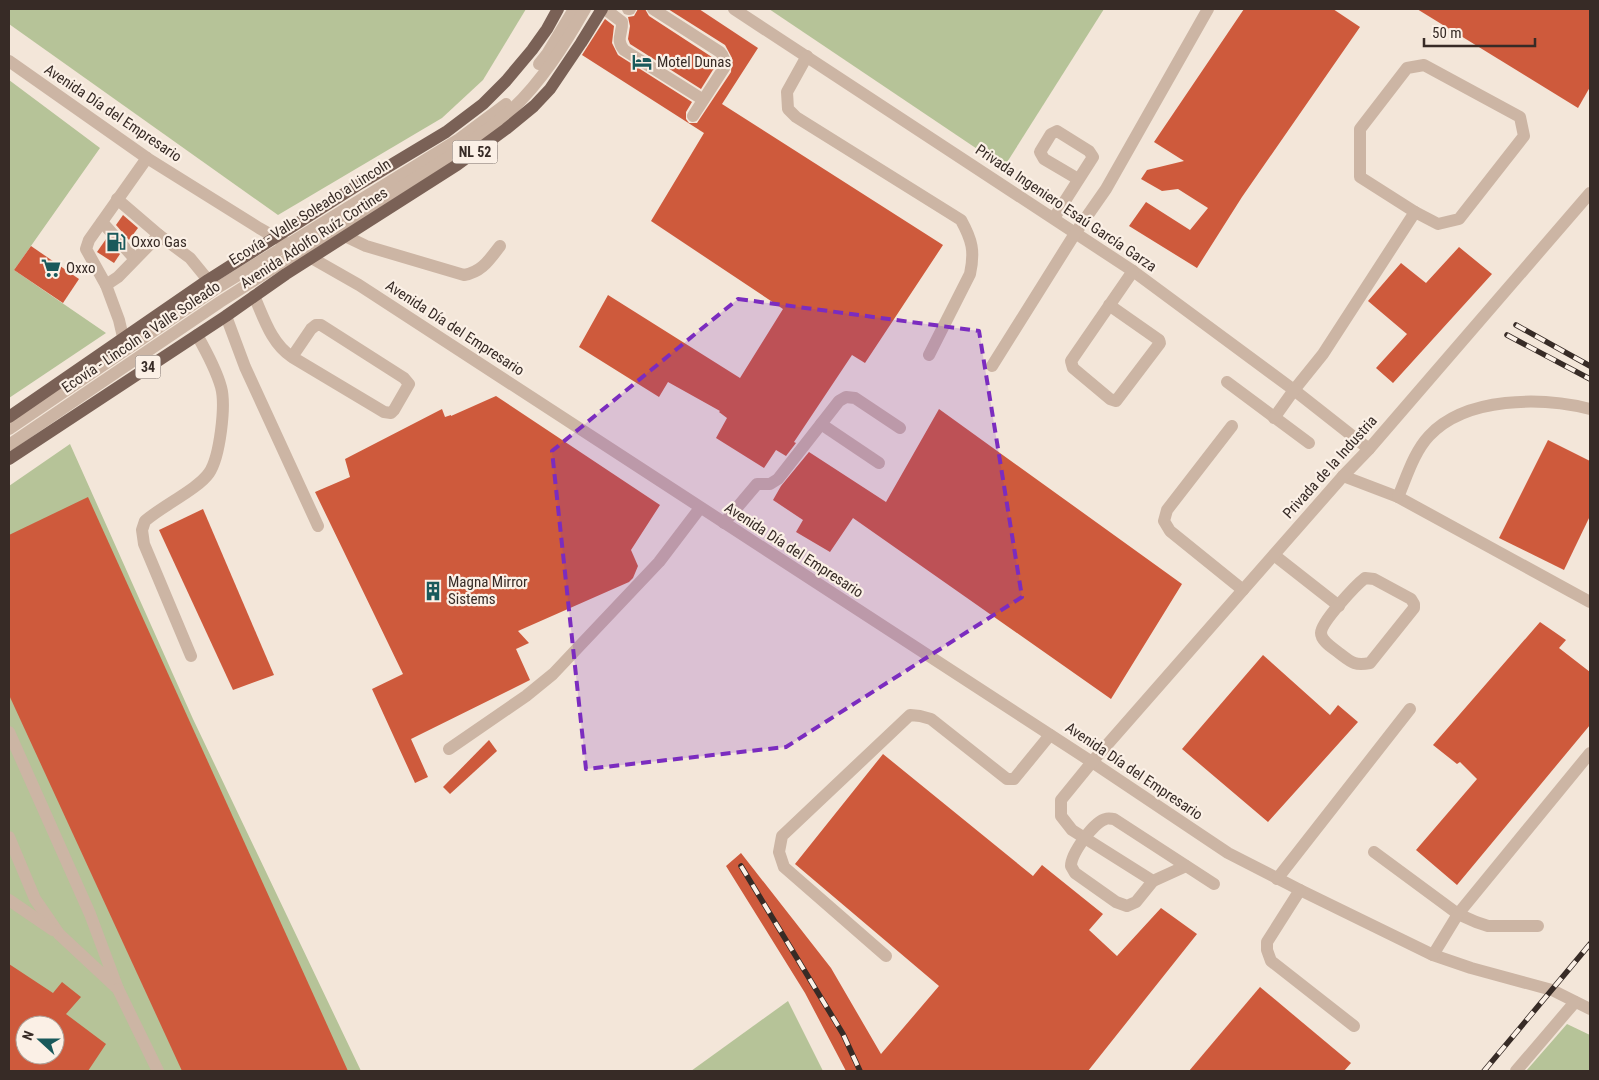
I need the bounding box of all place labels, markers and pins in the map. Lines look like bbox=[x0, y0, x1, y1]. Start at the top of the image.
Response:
hotel icon: Motel Dunas bbox=[631, 51, 653, 73]
place label: Motel Dunas bbox=[657, 53, 731, 71]
fuel station icon: Oxxo Gas bbox=[105, 231, 127, 253]
place label: Oxxo Gas bbox=[131, 233, 187, 251]
supermarket icon: Oxxo bbox=[40, 257, 62, 279]
place label: Oxxo bbox=[66, 259, 96, 277]
place label: Magna Mirror Sistems bbox=[448, 573, 528, 608]
building icon: Magna Mirror Sistems bbox=[422, 580, 444, 602]

